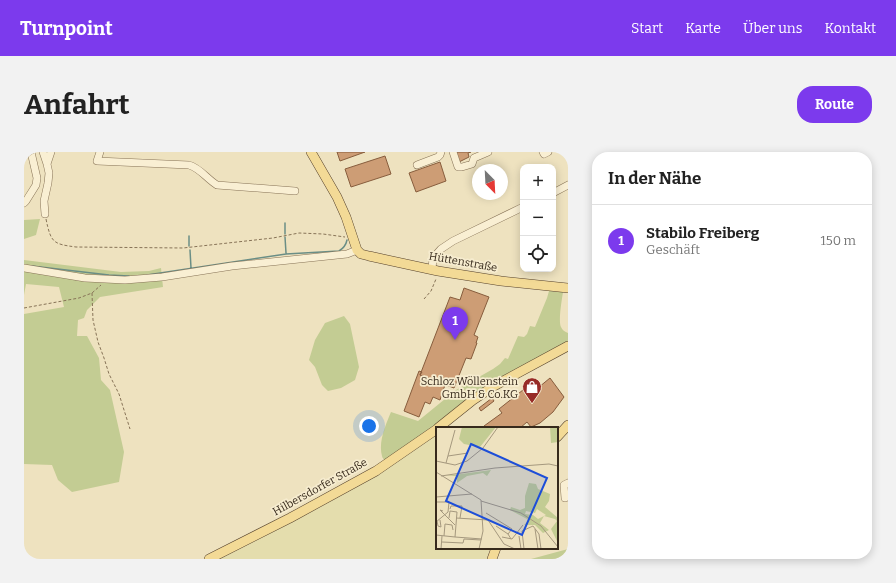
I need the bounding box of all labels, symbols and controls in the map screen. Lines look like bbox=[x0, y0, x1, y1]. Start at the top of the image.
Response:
text: Turnpoint bbox=[20, 17, 113, 40]
text: Start bbox=[631, 20, 663, 37]
text: Karte bbox=[685, 20, 721, 37]
text: Über uns bbox=[743, 20, 802, 37]
text: Kontakt bbox=[824, 20, 876, 37]
button: Route bbox=[797, 86, 872, 123]
text: Anfahrt bbox=[24, 88, 130, 121]
north arrow bbox=[472, 164, 508, 200]
map controls bbox=[520, 164, 556, 272]
button: + bbox=[520, 164, 556, 200]
text: In der Nähe bbox=[608, 168, 701, 189]
button: − bbox=[520, 200, 556, 236]
text: Stabilo Freiberg bbox=[646, 224, 759, 242]
text: 1 bbox=[618, 233, 624, 248]
text: 150 m bbox=[820, 233, 856, 248]
button: locate bbox=[520, 236, 556, 272]
text: Geschäft bbox=[646, 242, 700, 257]
street label: Hüttenstraße bbox=[428, 250, 498, 274]
pin: 1 bbox=[442, 307, 468, 340]
place label: Schloz Wöllenstein GmbH & Co.KG bbox=[421, 375, 518, 401]
shop icon: Schloz Wöllenstein GmbH & Co.KG bbox=[521, 376, 543, 404]
your location bbox=[359, 416, 379, 436]
inset map bbox=[436, 427, 558, 549]
street label: Hilbersdorfer Straße bbox=[271, 456, 369, 518]

